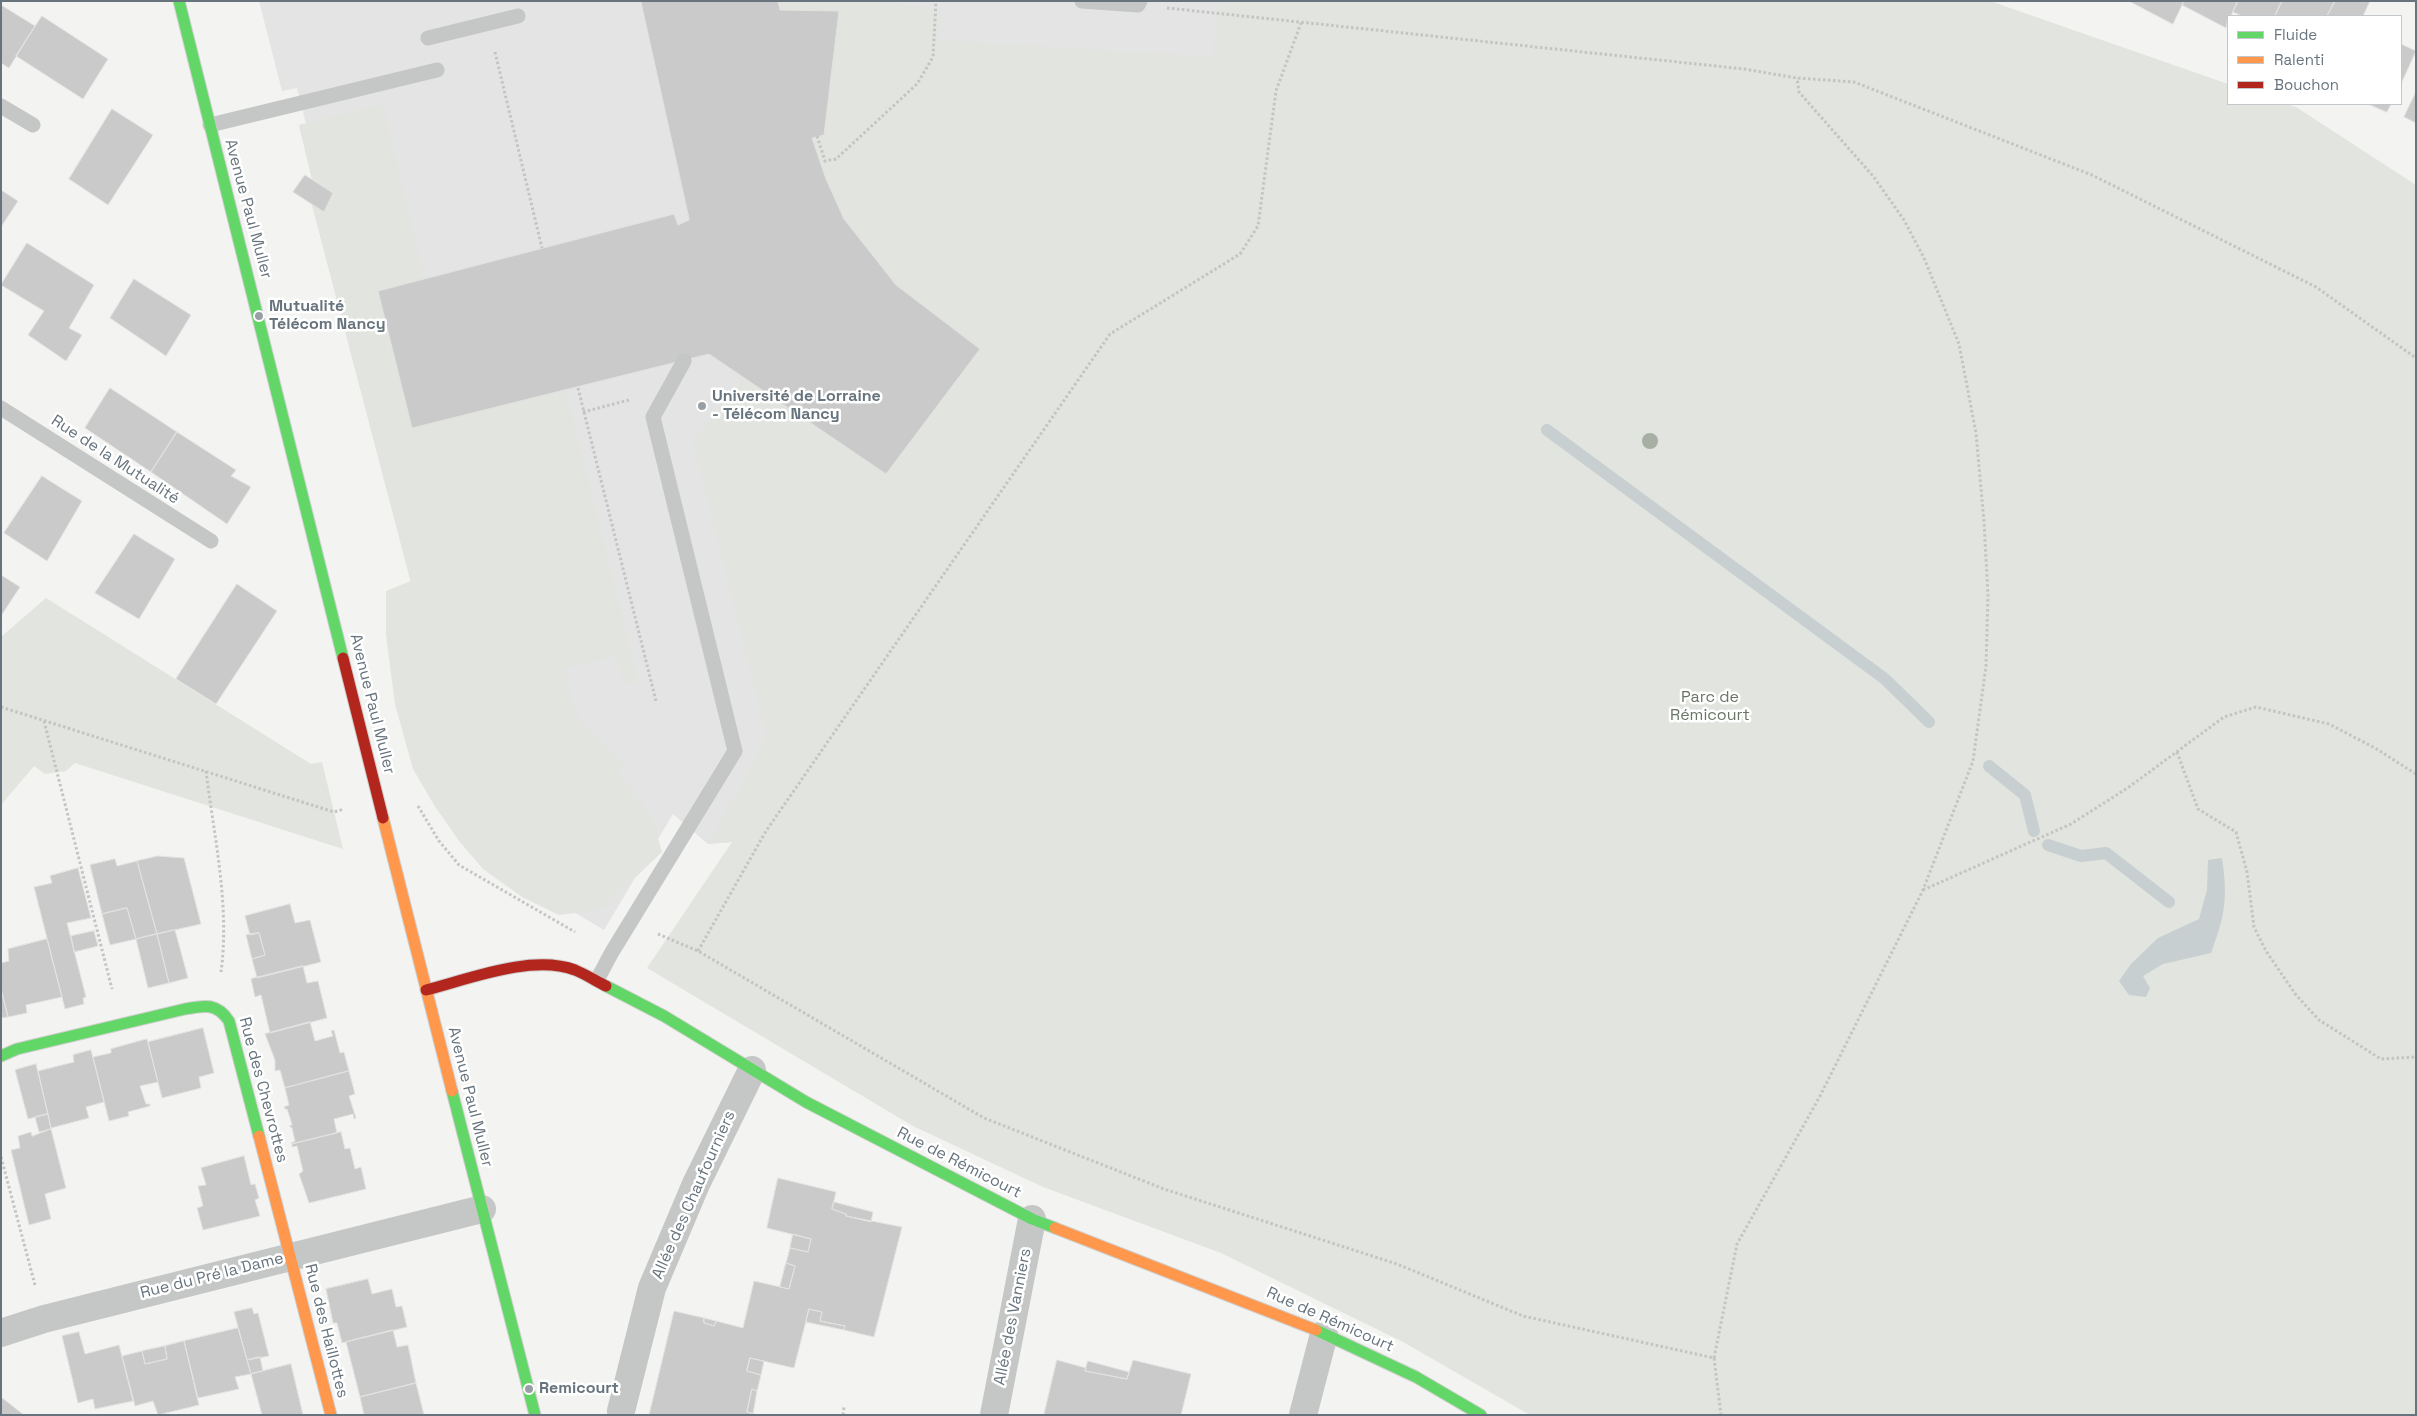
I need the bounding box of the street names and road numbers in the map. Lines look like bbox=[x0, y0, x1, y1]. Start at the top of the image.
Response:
street label: Avenue Paul Muller bbox=[220, 137, 276, 281]
street label: Rue de la Mutualité bbox=[47, 411, 183, 509]
street label: Avenue Paul Muller bbox=[345, 632, 399, 776]
street label: Rue des Chevrottes bbox=[234, 1015, 292, 1165]
street label: Avenue Paul Muller bbox=[443, 1025, 497, 1169]
street label: Allée des Chaufourniers bbox=[648, 1108, 740, 1282]
street label: Rue de Rémicourt bbox=[893, 1123, 1025, 1203]
street label: Allée des Vanniers bbox=[990, 1247, 1036, 1387]
street label: Rue du Pré la Dame bbox=[138, 1249, 286, 1303]
street label: Rue des Haillottes bbox=[300, 1262, 352, 1400]
street label: Rue de Rémicourt bbox=[1263, 1283, 1397, 1357]

